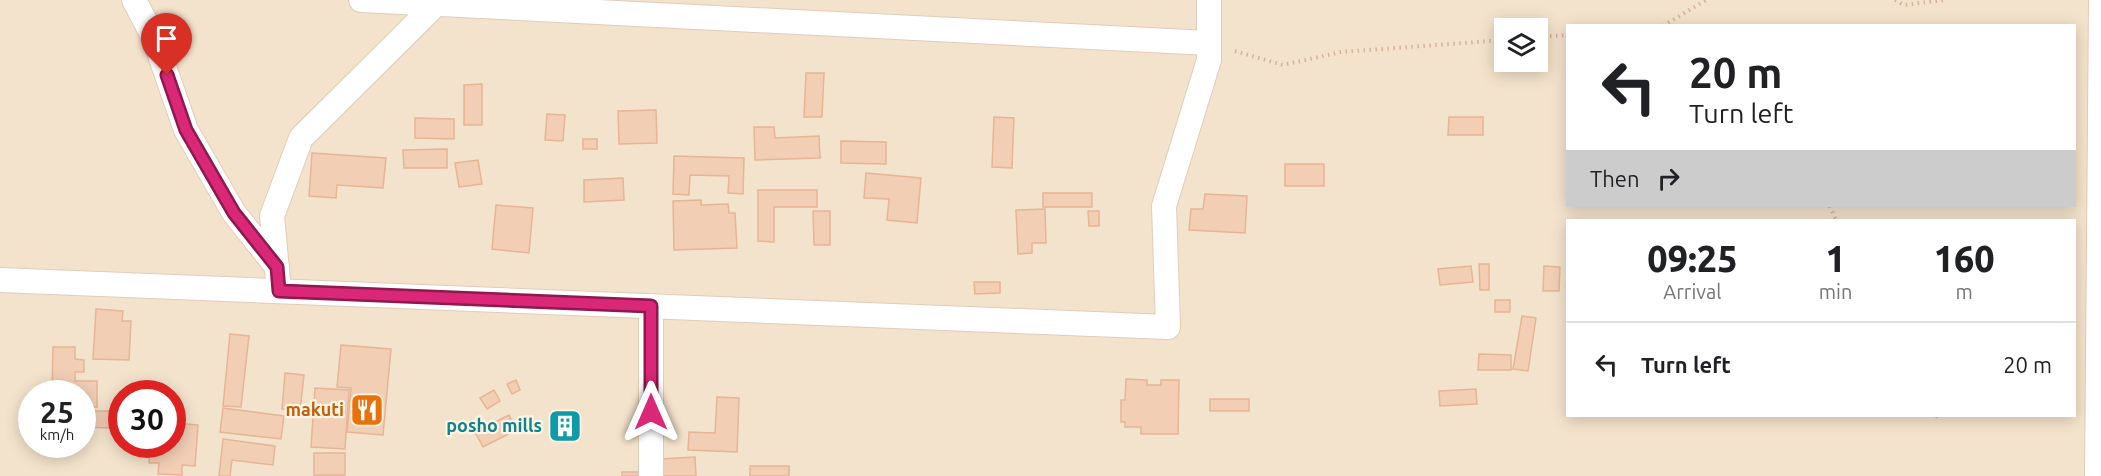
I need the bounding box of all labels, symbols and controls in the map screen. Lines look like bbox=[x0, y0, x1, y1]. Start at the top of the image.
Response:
pin bbox=[141, 13, 192, 75]
map controls bbox=[1494, 18, 1548, 72]
button: layers bbox=[1494, 18, 1548, 72]
icon: arrive bbox=[150, 22, 183, 55]
icon: left bbox=[1590, 48, 1668, 126]
text: 20 m bbox=[1689, 49, 1783, 96]
text: Turn left bbox=[1689, 98, 1793, 128]
icon: right bbox=[1652, 162, 1685, 195]
text: Then bbox=[1590, 166, 1640, 191]
text: 09:25 bbox=[1647, 238, 1737, 279]
text: 1 bbox=[1825, 238, 1846, 279]
text: 160 bbox=[1934, 238, 1995, 279]
text: Arrival bbox=[1663, 280, 1722, 303]
text: min bbox=[1819, 280, 1852, 303]
text: m bbox=[1956, 280, 1973, 303]
icon: left bbox=[1590, 348, 1623, 381]
text: Turn left bbox=[1641, 352, 1731, 377]
text: 20 m bbox=[2003, 352, 2052, 377]
speed limit sign: 30 bbox=[108, 380, 186, 458]
position arrow bbox=[619, 380, 683, 444]
restaurant icon: makuti bbox=[349, 392, 385, 428]
text: 25 bbox=[40, 395, 74, 429]
place label: makuti bbox=[285, 399, 344, 419]
building icon: posho mills bbox=[547, 408, 583, 444]
place label: posho mills bbox=[446, 415, 542, 435]
text: km/h bbox=[40, 426, 74, 443]

